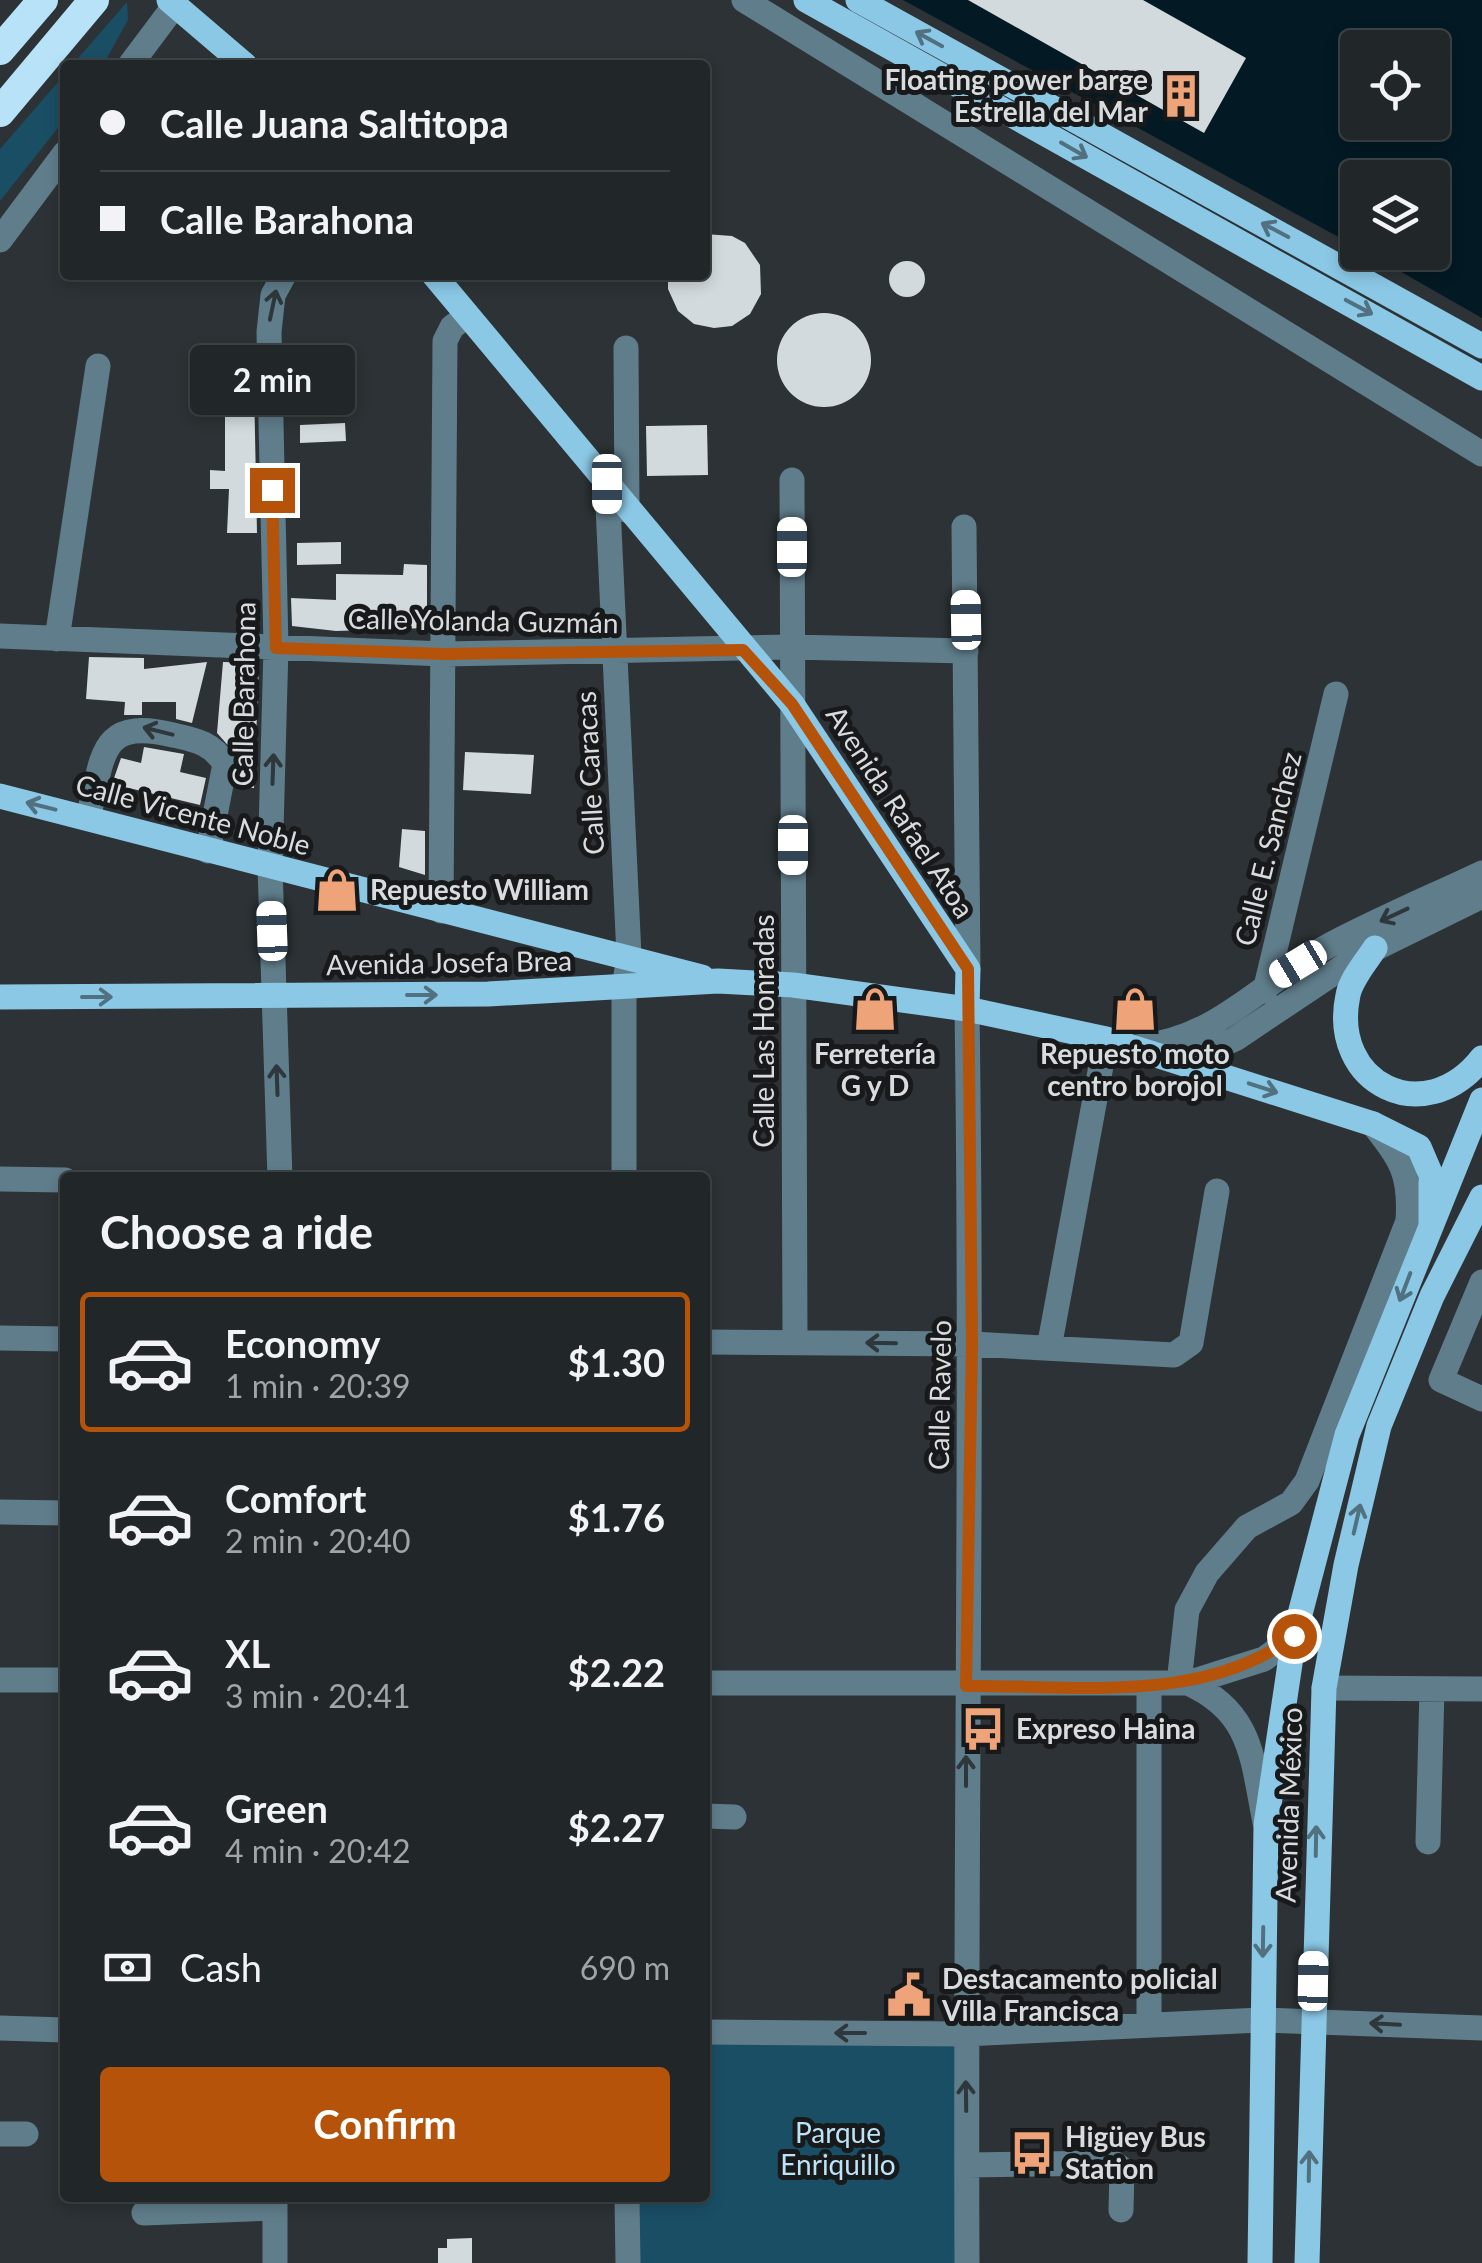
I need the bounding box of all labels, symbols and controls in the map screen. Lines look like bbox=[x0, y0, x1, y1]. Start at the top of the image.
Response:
one-way arrow bbox=[914, 29, 944, 49]
map controls bbox=[1340, 30, 1450, 270]
button: locate bbox=[1340, 30, 1450, 140]
place label: Floating power barge Estrella del Mar bbox=[884, 62, 1149, 128]
building icon: Floating power barge Estrella del Mar bbox=[1157, 72, 1205, 120]
text: Calle Juana Saltitopa bbox=[160, 100, 509, 146]
one-way arrow bbox=[1059, 140, 1088, 160]
button: layers bbox=[1340, 160, 1450, 270]
text: Calle Barahona bbox=[160, 196, 414, 242]
one-way arrow bbox=[1261, 219, 1290, 239]
one-way arrow bbox=[265, 290, 284, 322]
one-way arrow bbox=[1343, 298, 1373, 318]
callout: 2 min bbox=[190, 345, 354, 415]
text: 2 min bbox=[233, 360, 312, 399]
car bbox=[592, 454, 622, 514]
route end bbox=[250, 468, 295, 513]
car bbox=[777, 517, 807, 577]
car bbox=[950, 590, 982, 650]
street label: Calle Barahona bbox=[224, 601, 262, 787]
street label: Calle Yolanda Guzmán bbox=[347, 601, 619, 639]
street label: Calle Caracas bbox=[568, 690, 610, 856]
street label: Avenida Rafael Atoa bbox=[820, 699, 982, 924]
one-way arrow bbox=[143, 721, 175, 739]
street label: Calle E. Sanchez bbox=[1226, 748, 1308, 949]
one-way arrow bbox=[264, 754, 283, 786]
street label: Calle Vicente Noble bbox=[72, 766, 314, 862]
one-way arrow bbox=[26, 796, 58, 814]
car bbox=[778, 815, 808, 875]
shop icon: Repuesto William bbox=[313, 866, 361, 914]
place label: Repuesto William bbox=[370, 872, 589, 906]
car bbox=[256, 900, 288, 962]
one-way arrow bbox=[1380, 906, 1410, 925]
street label: Calle Las Honradas bbox=[746, 914, 780, 1148]
car bbox=[1265, 936, 1331, 992]
street label: Avenida Josefa Brea bbox=[326, 943, 572, 981]
one-way arrow bbox=[406, 985, 438, 1004]
shop icon: Ferretería G y D bbox=[851, 985, 899, 1033]
shop icon: Repuesto moto centro borojol bbox=[1111, 985, 1159, 1033]
one-way arrow bbox=[80, 988, 113, 1006]
place label: Ferretería G y D bbox=[814, 1036, 936, 1102]
place label: Repuesto moto centro borojol bbox=[1040, 1036, 1230, 1102]
one-way arrow bbox=[267, 1065, 286, 1097]
one-way arrow bbox=[1246, 1080, 1278, 1098]
text: Choose a ride bbox=[100, 1205, 373, 1259]
one-way arrow bbox=[1394, 1272, 1412, 1302]
icon: car bbox=[105, 1317, 195, 1407]
text: Economy bbox=[225, 1320, 380, 1366]
street label: Calle Ravelo bbox=[921, 1320, 957, 1470]
one-way arrow bbox=[866, 1334, 898, 1352]
text: $1.30 bbox=[568, 1339, 665, 1385]
text: 1 min · 20:39 bbox=[225, 1366, 411, 1405]
icon: car bbox=[105, 1472, 195, 1562]
text: Comfort bbox=[225, 1475, 366, 1521]
text: $1.76 bbox=[568, 1494, 665, 1540]
one-way arrow bbox=[1349, 1504, 1367, 1536]
text: 2 min · 20:40 bbox=[225, 1521, 411, 1560]
route start bbox=[1272, 1614, 1317, 1659]
icon: car bbox=[105, 1627, 195, 1717]
text: XL bbox=[225, 1630, 270, 1676]
text: $2.22 bbox=[568, 1649, 665, 1695]
text: 3 min · 20:41 bbox=[225, 1676, 411, 1715]
bus stop icon: Expreso Haina bbox=[959, 1705, 1007, 1753]
street label: Avenida México bbox=[1268, 1707, 1308, 1903]
place label: Expreso Haina bbox=[1016, 1711, 1195, 1745]
one-way arrow bbox=[956, 1755, 976, 1788]
icon: car bbox=[105, 1782, 195, 1872]
text: Green bbox=[225, 1785, 328, 1831]
text: $2.27 bbox=[568, 1804, 665, 1850]
one-way arrow bbox=[1307, 1825, 1326, 1857]
text: 4 min · 20:42 bbox=[225, 1831, 411, 1870]
one-way arrow bbox=[1253, 1926, 1272, 1958]
icon: cash bbox=[100, 1940, 155, 1995]
text: Cash bbox=[180, 1944, 262, 1990]
text: 690 m bbox=[580, 1948, 670, 1987]
car bbox=[1297, 1951, 1329, 2011]
place label: Destacamento policial Villa Francisca bbox=[941, 1961, 1218, 2027]
public building icon: Destacamento policial Villa Francisca bbox=[885, 1971, 933, 2019]
one-way arrow bbox=[1369, 2014, 1401, 2033]
one-way arrow bbox=[835, 2024, 868, 2042]
button: Confirm bbox=[100, 2067, 670, 2182]
one-way arrow bbox=[956, 2080, 976, 2112]
park label: Parque Enriquillo bbox=[780, 2115, 896, 2181]
place label: Higüey Bus Station bbox=[1065, 2119, 1206, 2185]
bus stop icon: Higüey Bus Station bbox=[1008, 2129, 1056, 2177]
one-way arrow bbox=[1300, 2150, 1319, 2182]

